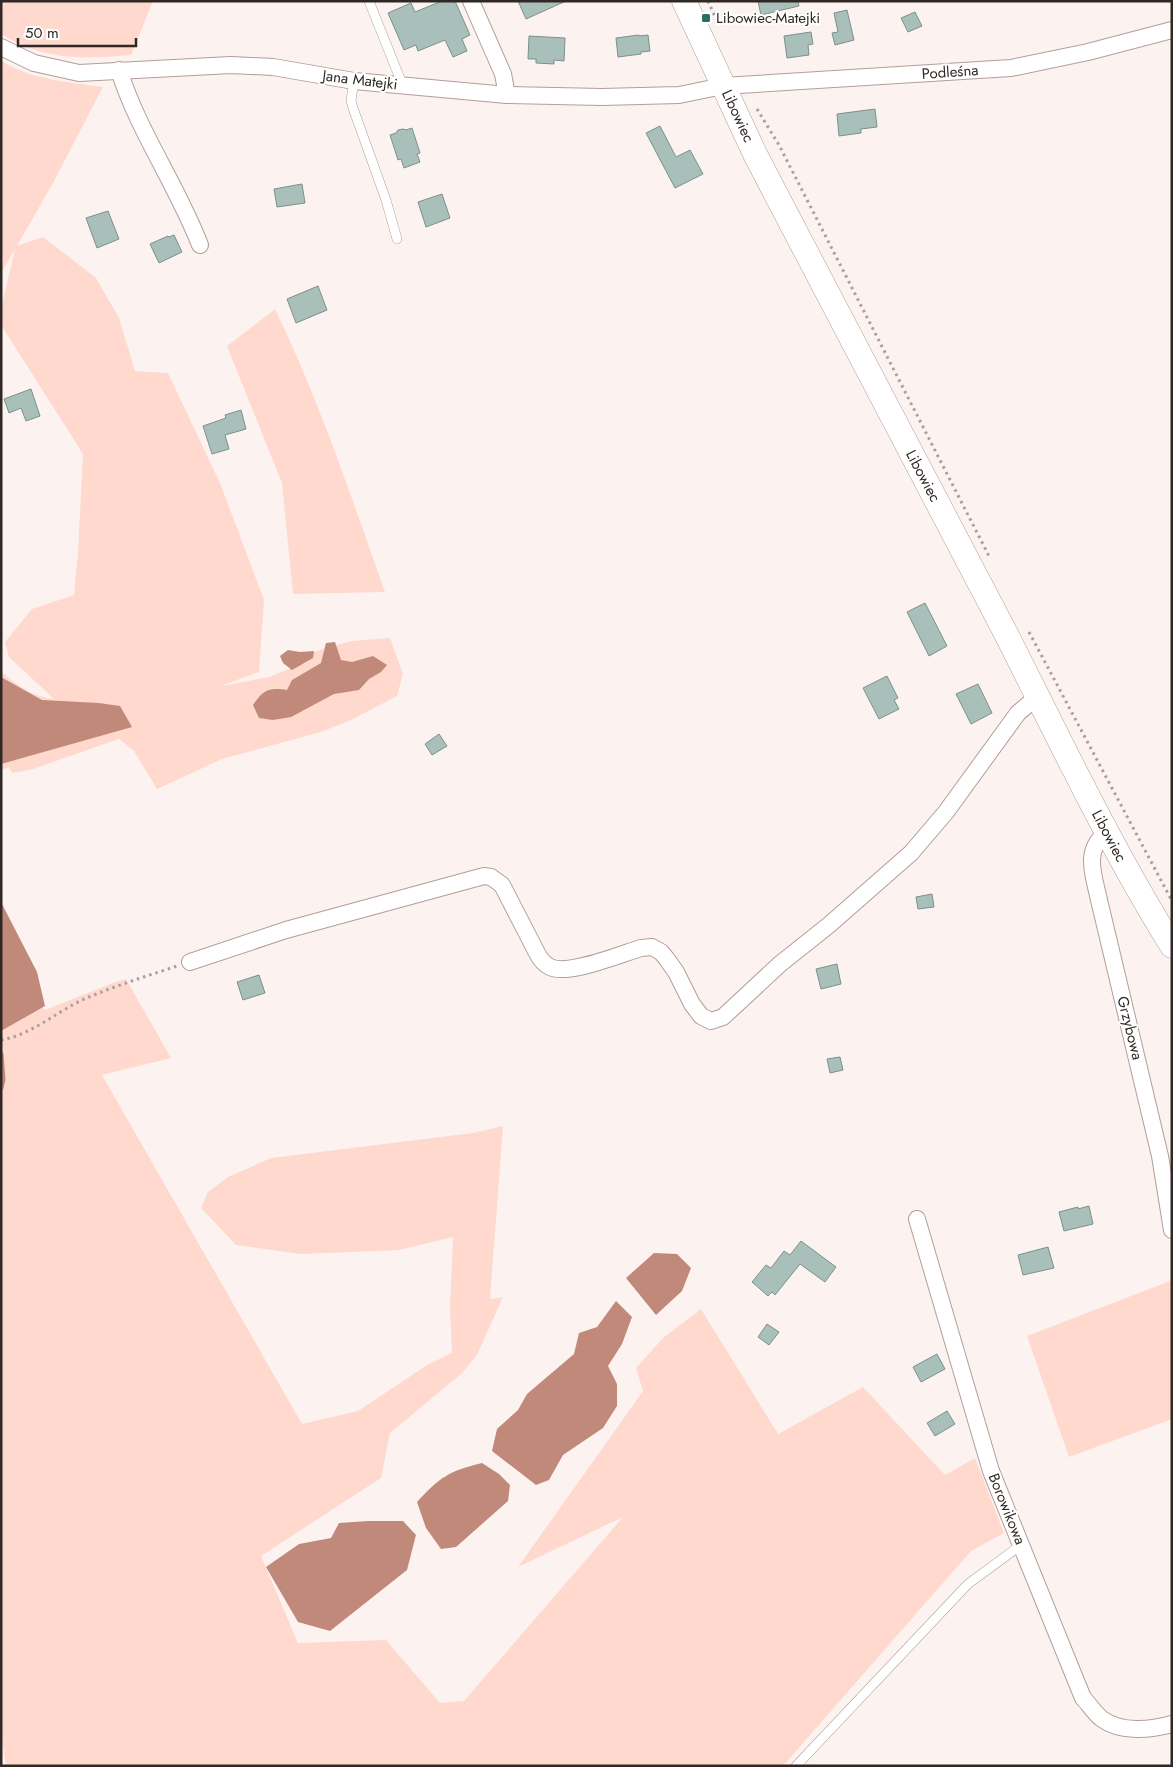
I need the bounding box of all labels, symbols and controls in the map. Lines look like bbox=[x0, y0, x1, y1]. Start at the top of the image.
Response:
place label: Libowiec-Matejki bbox=[716, 7, 820, 29]
marker: Libowiec-Matejki bbox=[700, 12, 712, 24]
scale bar bbox=[18, 15, 135, 47]
text: 50 m bbox=[25, 22, 59, 44]
street label: Podleśna bbox=[921, 59, 979, 85]
street label: Jana Matejki bbox=[319, 64, 399, 96]
street label: Libowiec bbox=[716, 86, 760, 146]
street label: Libowiec bbox=[900, 446, 946, 506]
street label: Libowiec bbox=[1086, 806, 1132, 866]
street label: Grzybowa bbox=[1111, 994, 1149, 1062]
street label: Borowikowa bbox=[983, 1470, 1031, 1548]

